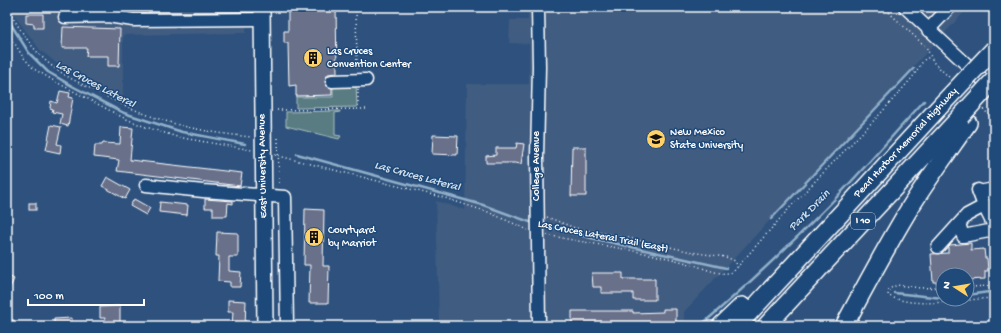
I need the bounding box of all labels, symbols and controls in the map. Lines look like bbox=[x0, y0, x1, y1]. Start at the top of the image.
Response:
place label: Las Cruces Convention Center bbox=[327, 46, 412, 71]
building icon: Las Cruces Convention Center bbox=[302, 47, 324, 69]
water label: Las Cruces Lateral bbox=[53, 58, 138, 112]
street label: Pearl Harbor Memorial Highway bbox=[851, 85, 961, 201]
street label: East University Avenue bbox=[256, 113, 270, 218]
place label: New Mexico State University bbox=[670, 127, 744, 152]
school or university icon: New Mexico State University bbox=[645, 128, 667, 150]
street label: College Avenue bbox=[531, 131, 543, 201]
water label: Las Cruces Lateral bbox=[373, 159, 463, 195]
water label: Park Drain bbox=[786, 187, 834, 235]
road number: I 10 bbox=[851, 213, 875, 229]
street label: Las Cruces Lateral Trail (East) bbox=[537, 218, 669, 256]
place label: Courtyard by Marriot bbox=[328, 225, 377, 250]
building icon: Courtyard by Marriot bbox=[303, 226, 325, 248]
north arrow bbox=[935, 267, 975, 307]
scale bar bbox=[28, 281, 144, 307]
text: N bbox=[941, 281, 954, 290]
text: 100 m bbox=[33, 290, 64, 304]

